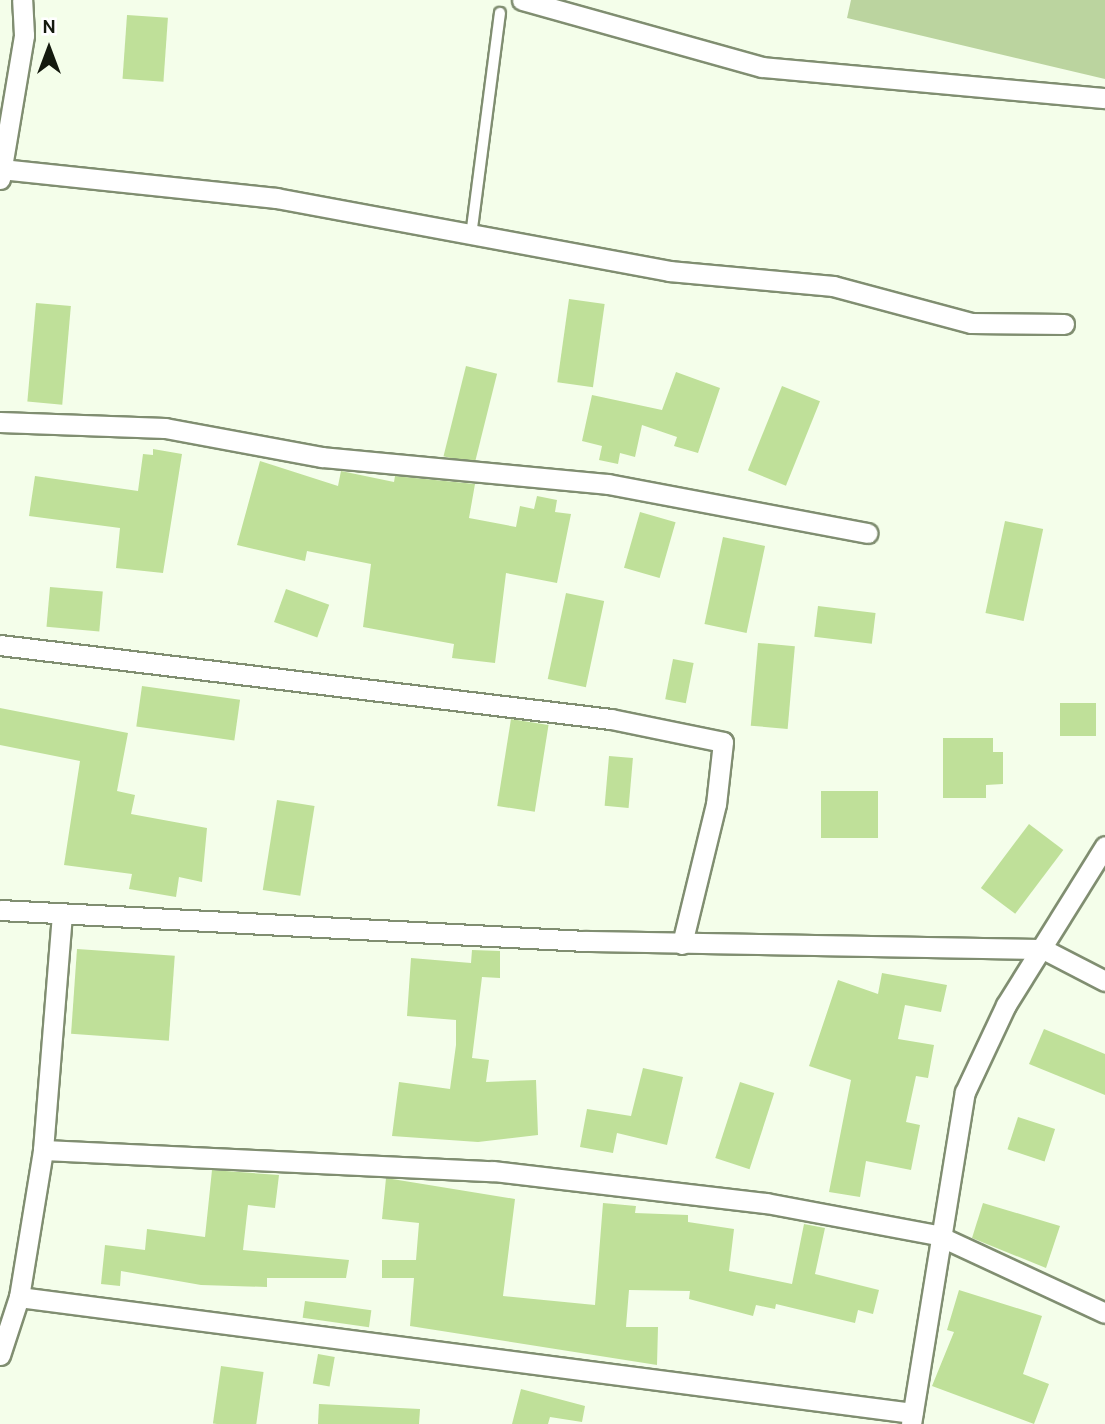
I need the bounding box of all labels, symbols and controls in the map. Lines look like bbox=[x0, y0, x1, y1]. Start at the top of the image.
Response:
north arrow bbox=[14, 14, 84, 84]
text: N bbox=[42, 16, 56, 40]

